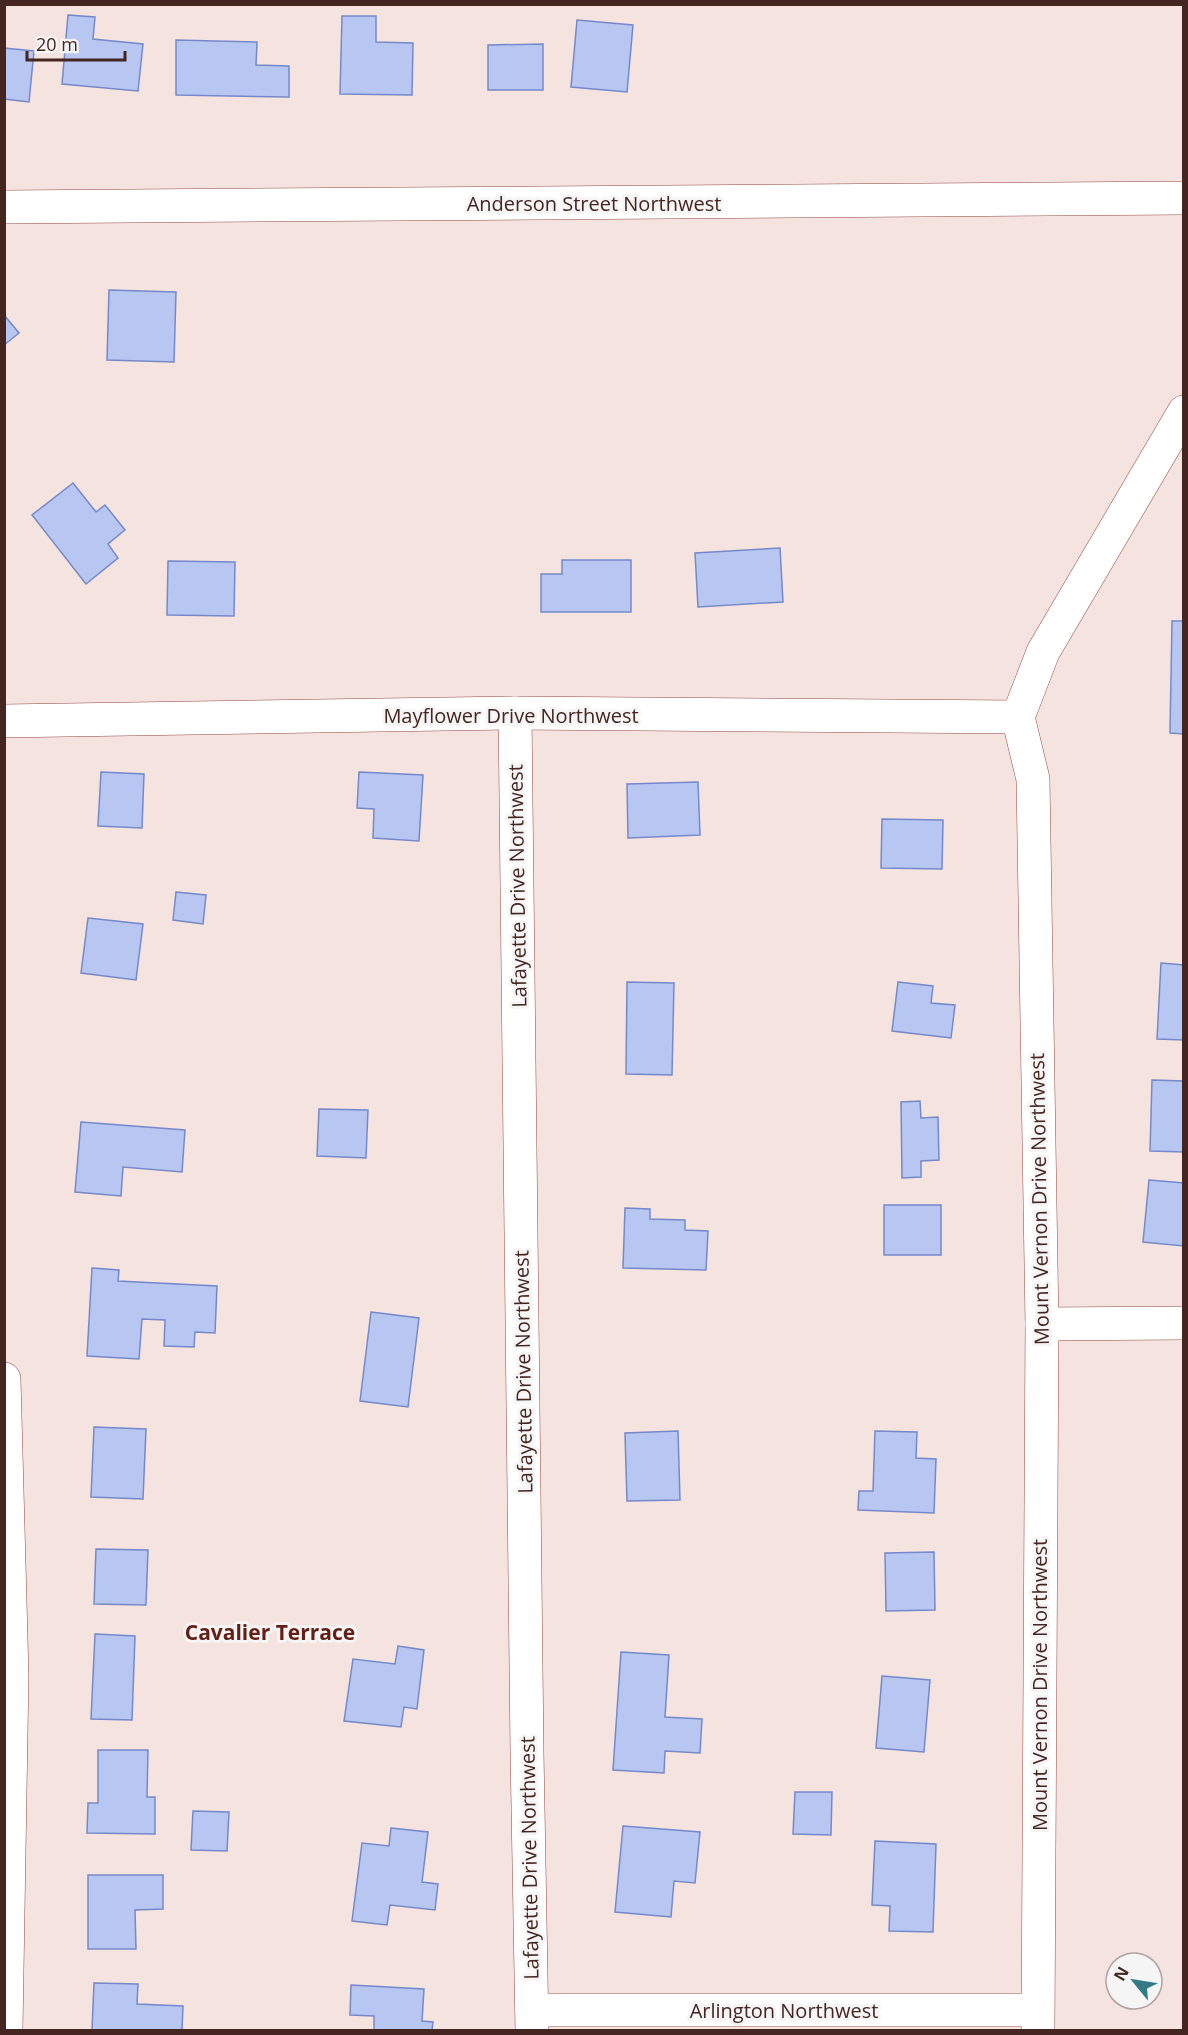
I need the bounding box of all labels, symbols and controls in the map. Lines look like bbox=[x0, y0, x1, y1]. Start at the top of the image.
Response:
scale bar bbox=[27, 24, 124, 62]
text: 20 m bbox=[36, 32, 78, 56]
street label: Anderson Street Northwest bbox=[467, 190, 721, 217]
street label: Mayflower Drive Northwest bbox=[383, 702, 639, 729]
street label: Lafayette Drive Northwest bbox=[501, 764, 533, 1008]
street label: Mount Vernon Drive Northwest bbox=[1023, 1053, 1055, 1345]
street label: Lafayette Drive Northwest bbox=[507, 1250, 539, 1494]
street label: Mount Vernon Drive Northwest bbox=[1026, 1539, 1053, 1831]
district label: Cavalier Terrace bbox=[185, 1618, 355, 1646]
street label: Lafayette Drive Northwest bbox=[513, 1736, 545, 1980]
north arrow bbox=[1104, 1951, 1164, 2011]
text: N bbox=[1108, 1962, 1134, 1985]
street label: Arlington Northwest bbox=[690, 1997, 878, 2024]

